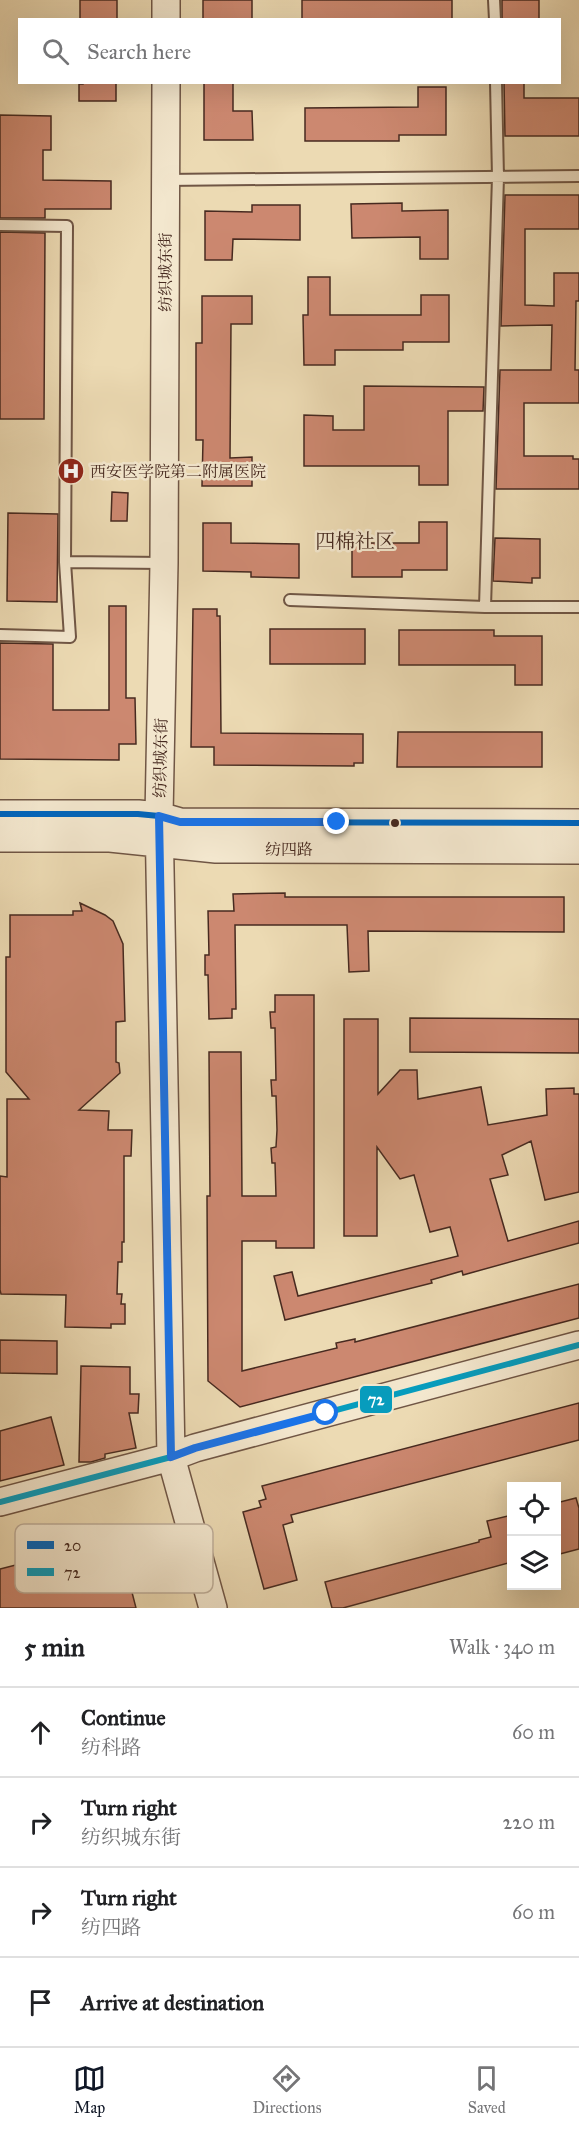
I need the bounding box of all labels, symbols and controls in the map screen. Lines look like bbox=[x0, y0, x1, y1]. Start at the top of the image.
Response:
search box bbox=[18, 18, 561, 84]
icon: search bbox=[39, 35, 72, 68]
text: Search here bbox=[87, 38, 191, 65]
street label: 纺织城东街 bbox=[156, 232, 175, 312]
hospital icon: 西安医学院第二附属医院 bbox=[56, 456, 86, 486]
place label: 西安医学院第二附属医院 bbox=[90, 462, 266, 481]
district label: 四棉社区 bbox=[315, 529, 395, 553]
street label: 纺织城东街 bbox=[150, 718, 171, 798]
route end bbox=[323, 808, 349, 834]
unlabelled marker bbox=[389, 817, 401, 829]
street label: 纺四路 bbox=[265, 840, 313, 859]
line badge: 72 bbox=[359, 1385, 393, 1414]
text: 72 bbox=[368, 1390, 385, 1409]
route start bbox=[312, 1399, 338, 1425]
map controls bbox=[507, 1482, 561, 1590]
button: locate bbox=[507, 1482, 561, 1536]
legend bbox=[15, 1524, 213, 1593]
text: 20 bbox=[64, 1536, 81, 1555]
button: layers bbox=[507, 1536, 561, 1590]
text: 72 bbox=[64, 1563, 81, 1582]
text: 5 min bbox=[24, 1631, 85, 1663]
text: Walk · 340 m bbox=[449, 1635, 555, 1659]
text: Continue bbox=[81, 1704, 166, 1731]
icon: ahead bbox=[24, 1716, 57, 1749]
text: 60 m bbox=[512, 1720, 555, 1744]
text: 纺科路 bbox=[81, 1735, 141, 1759]
text: Turn right bbox=[81, 1794, 177, 1821]
icon: right bbox=[24, 1806, 57, 1839]
text: 220 m bbox=[503, 1810, 555, 1834]
text: 纺织城东街 bbox=[81, 1825, 181, 1849]
text: Turn right bbox=[81, 1884, 177, 1911]
icon: right bbox=[24, 1896, 57, 1929]
text: 60 m bbox=[512, 1900, 555, 1924]
text: 纺四路 bbox=[81, 1915, 141, 1939]
icon: arrive bbox=[24, 1986, 57, 2019]
text: Arrive at destination bbox=[81, 1989, 264, 2016]
tab: Map bbox=[73, 2062, 106, 2117]
tab: Directions bbox=[252, 2062, 321, 2117]
tab: Saved bbox=[468, 2062, 506, 2117]

